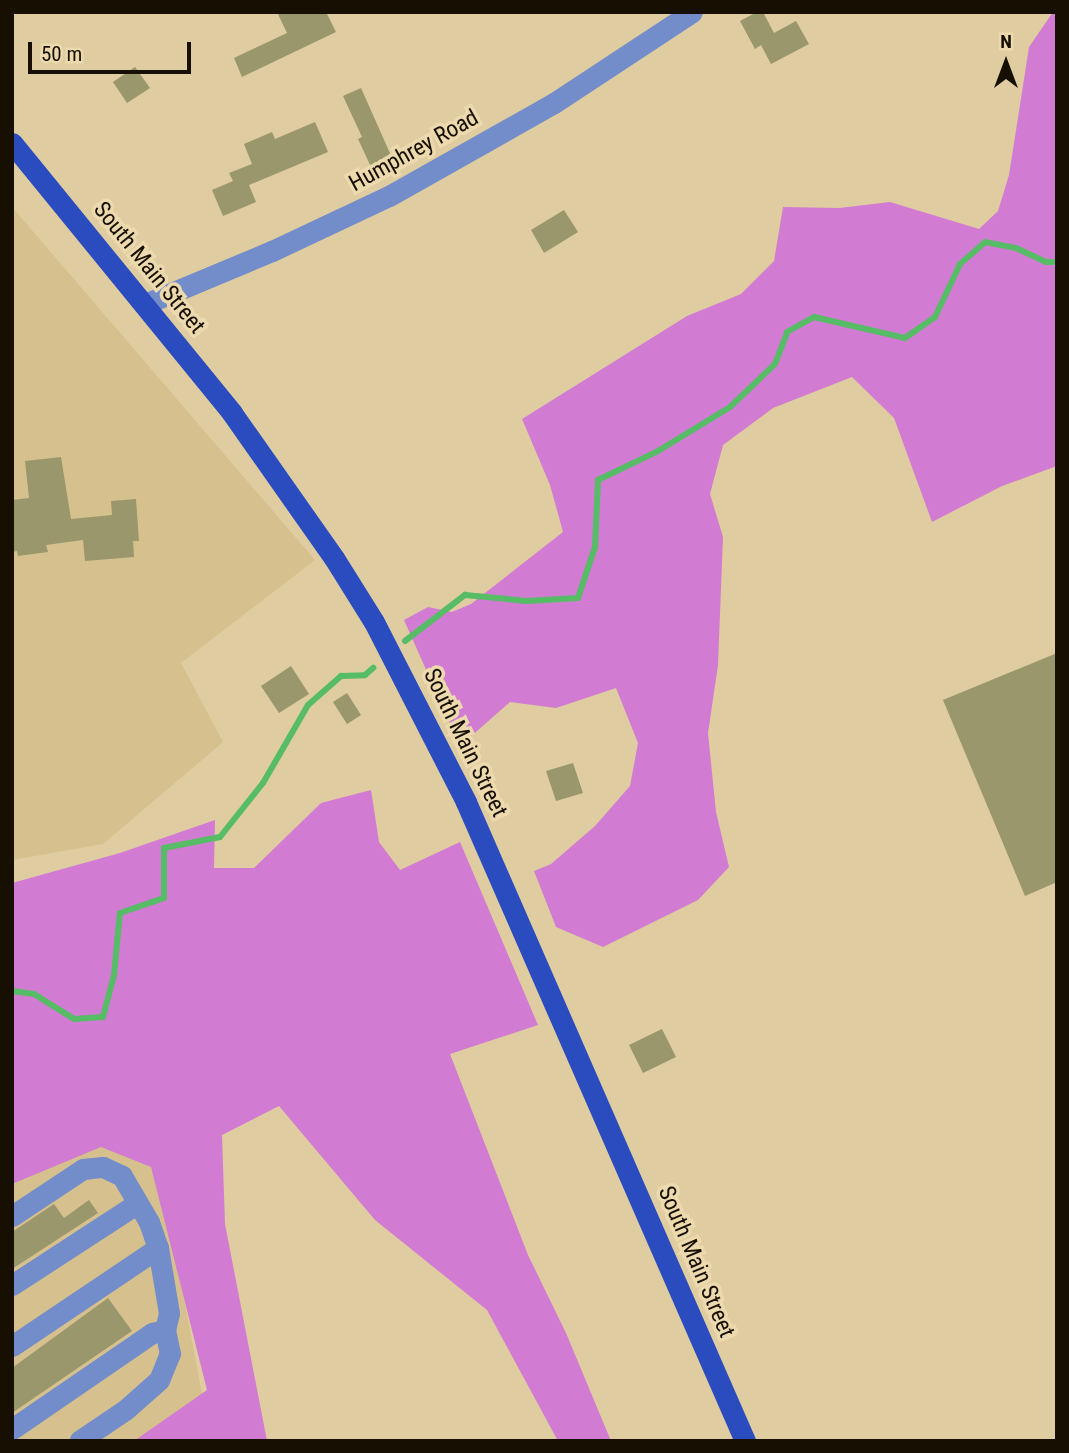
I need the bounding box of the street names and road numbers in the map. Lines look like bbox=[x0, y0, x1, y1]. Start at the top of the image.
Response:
street label: Humphrey Road bbox=[345, 104, 483, 198]
street label: South Main Street bbox=[87, 196, 211, 340]
street label: South Main Street bbox=[417, 664, 513, 822]
street label: South Main Street bbox=[652, 1182, 740, 1342]

